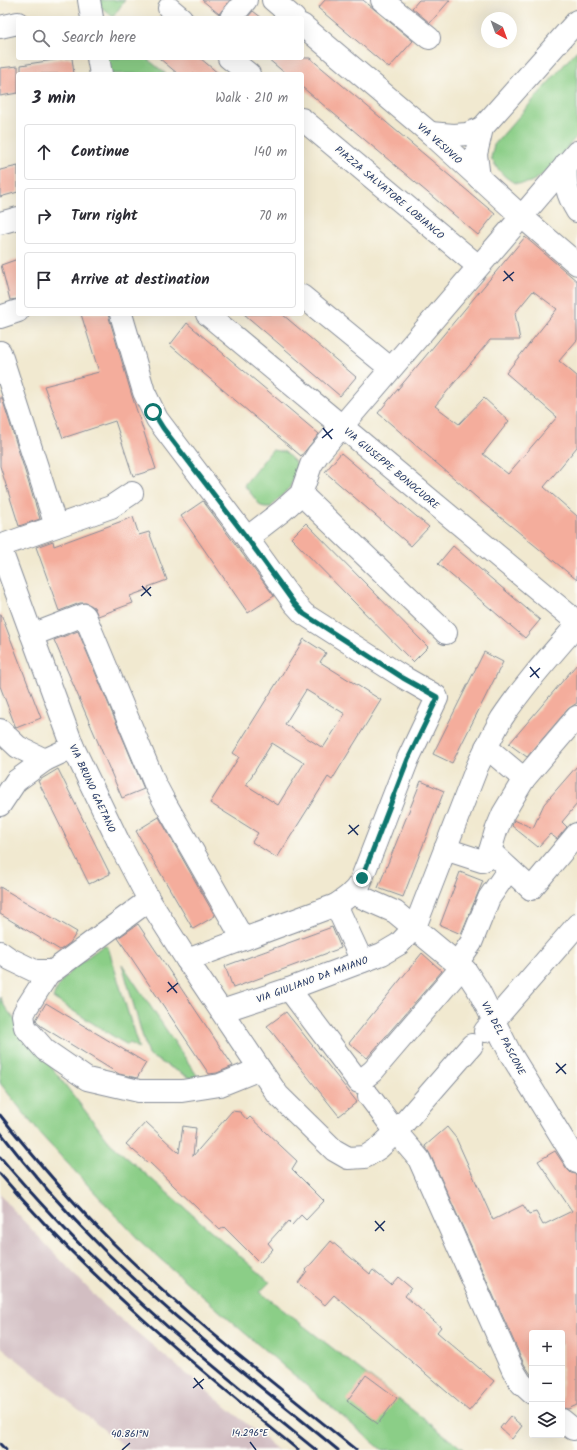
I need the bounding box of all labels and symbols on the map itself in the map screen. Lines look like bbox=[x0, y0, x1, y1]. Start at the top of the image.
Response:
north arrow bbox=[481, 12, 517, 48]
street label: VIA VESUVIO bbox=[413, 119, 465, 168]
street label: PIAZZA SALVATORE LOBIANCO bbox=[331, 142, 448, 243]
route start bbox=[144, 403, 162, 421]
street label: VIA GIUSEPPE BONOCUORE bbox=[340, 424, 444, 514]
street label: VIA BRUNO GAETANO bbox=[65, 742, 120, 835]
route end bbox=[353, 869, 371, 887]
street label: VIA GIULIANO DA MAIANO bbox=[254, 952, 370, 1008]
street label: VIA DEL PASCONE bbox=[477, 999, 530, 1079]
text: 14.296°E bbox=[232, 1425, 269, 1441]
text: 40.861°N bbox=[111, 1426, 149, 1442]

